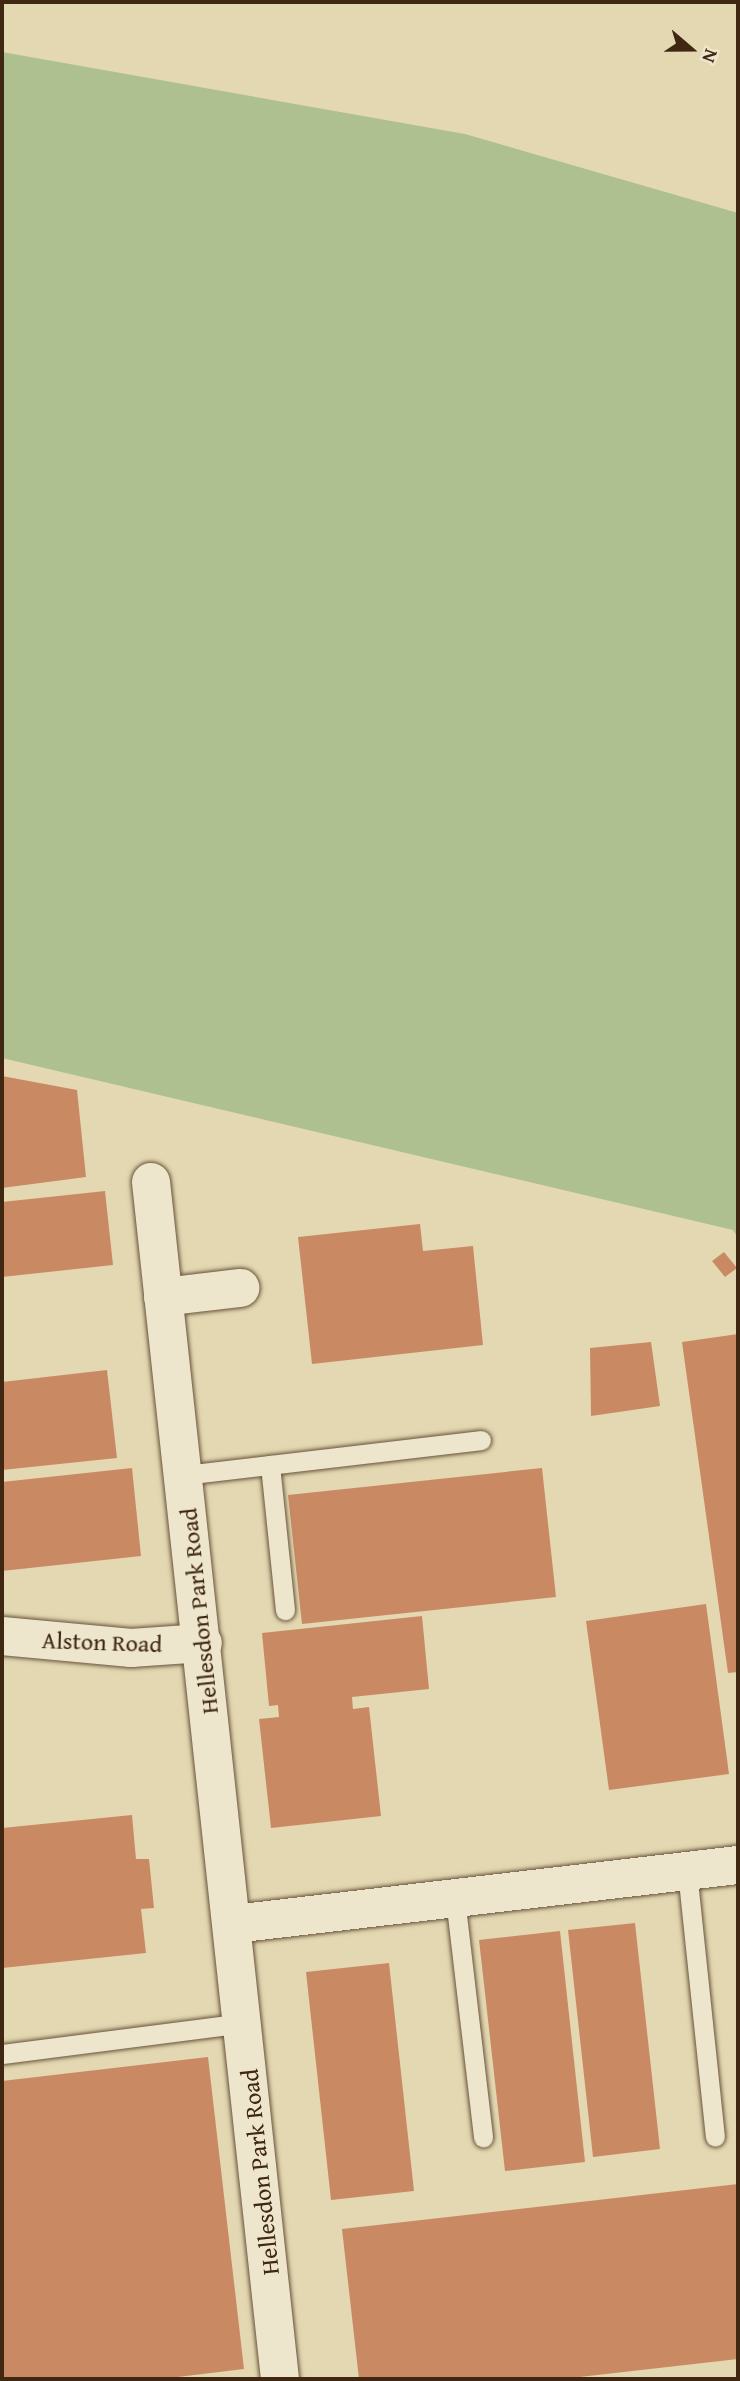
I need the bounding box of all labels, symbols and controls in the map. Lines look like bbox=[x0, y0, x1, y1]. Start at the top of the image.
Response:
north arrow bbox=[656, 14, 726, 84]
text: N bbox=[695, 45, 726, 67]
street label: Hellesdon Park Road bbox=[174, 1507, 224, 1715]
street label: Alston Road bbox=[41, 1626, 163, 1658]
street label: Hellesdon Park Road bbox=[235, 2068, 285, 2276]

